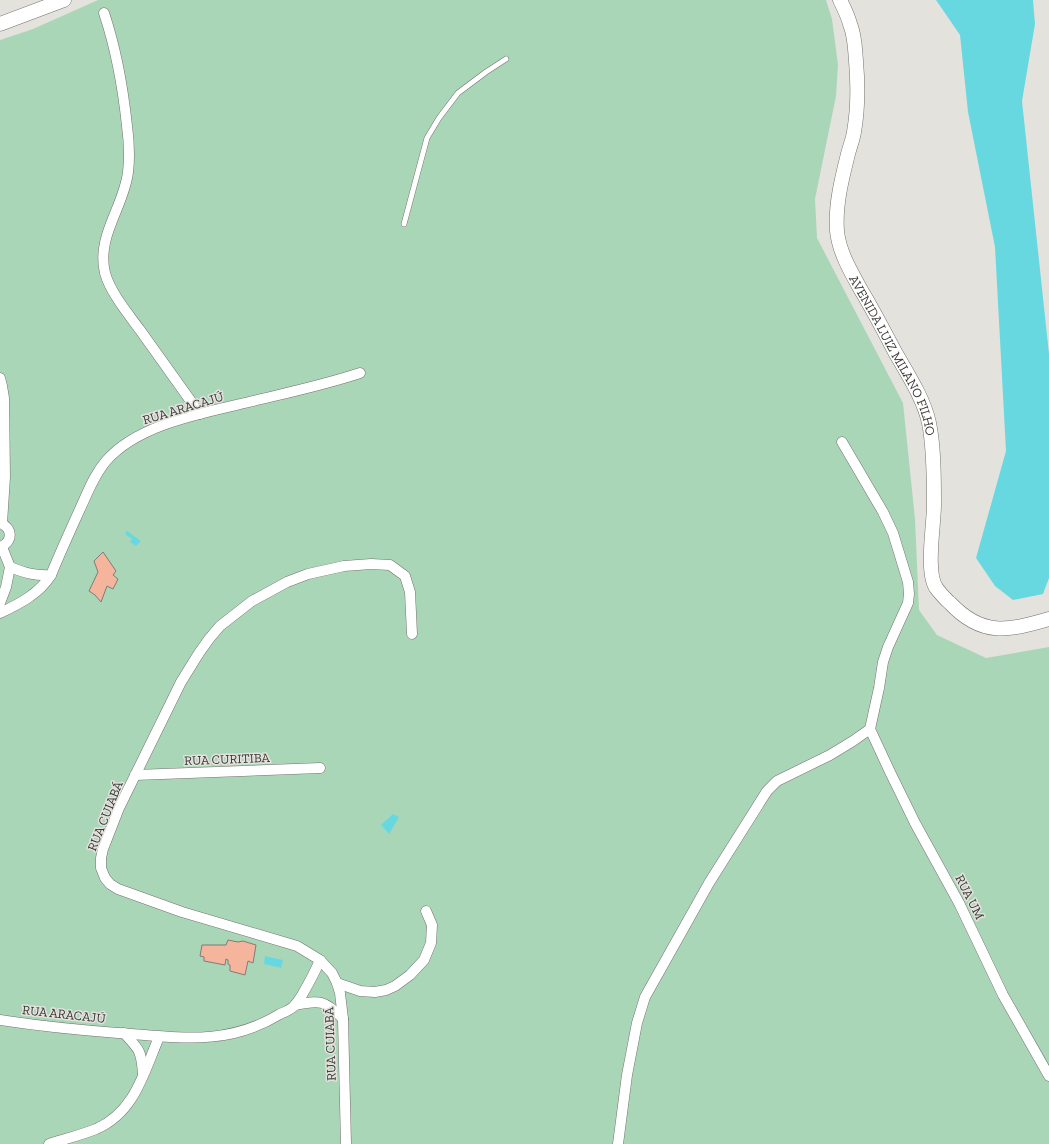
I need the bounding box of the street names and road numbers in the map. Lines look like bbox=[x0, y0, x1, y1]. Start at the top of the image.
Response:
street label: AVENIDA LUIZ MILANO FILHO bbox=[847, 272, 939, 436]
street label: RUA ARACAJÚ bbox=[141, 389, 225, 427]
street label: RUA CURITIBA bbox=[184, 750, 271, 768]
street label: RUA CUIABÁ bbox=[84, 778, 126, 853]
street label: RUA UM bbox=[952, 872, 988, 922]
street label: RUA ARACAJÚ bbox=[22, 1002, 106, 1026]
street label: RUA CUIABÁ bbox=[321, 1006, 339, 1081]

